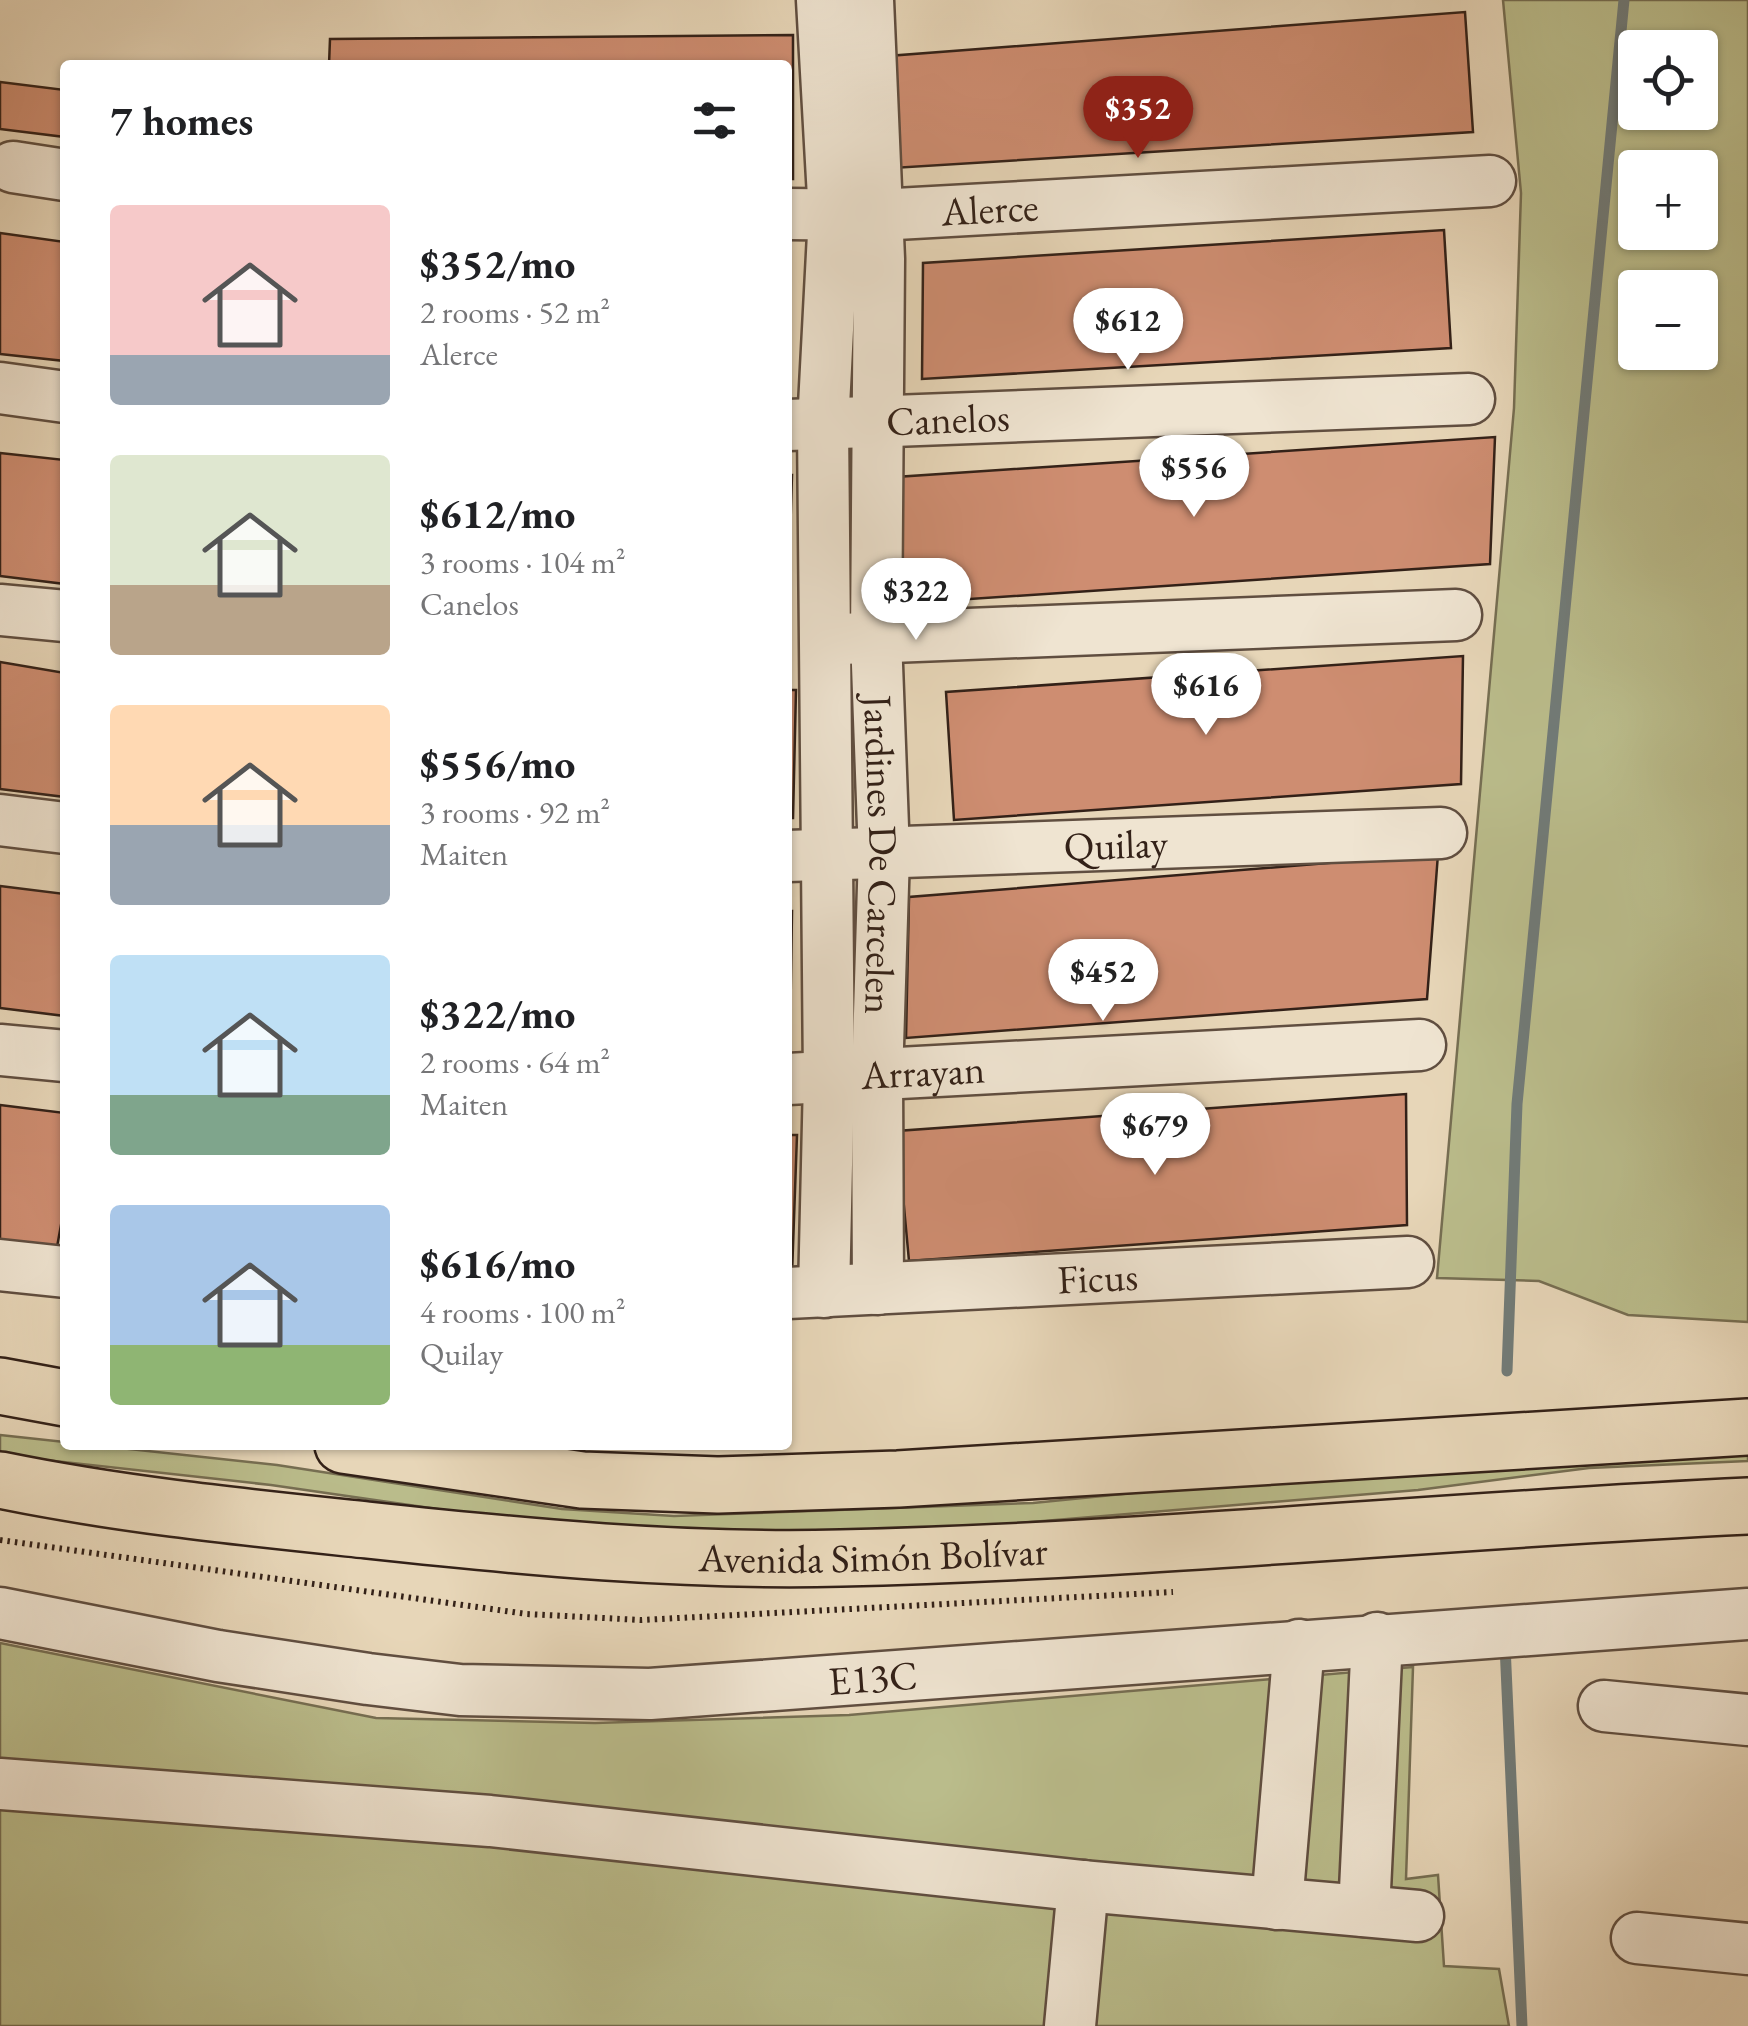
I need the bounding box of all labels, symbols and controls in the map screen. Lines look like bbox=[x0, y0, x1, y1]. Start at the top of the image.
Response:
map controls bbox=[1618, 30, 1718, 370]
button: locate bbox=[1618, 30, 1718, 130]
pin: $352 bbox=[1079, 76, 1197, 161]
text: $352 bbox=[1105, 87, 1171, 129]
text: 7 homes bbox=[110, 93, 253, 148]
icon: filters bbox=[687, 93, 742, 148]
button: + bbox=[1618, 150, 1718, 250]
street label: Alerce bbox=[939, 180, 1040, 238]
text: $352/mo bbox=[420, 236, 576, 291]
icon: home bbox=[190, 245, 310, 365]
button: − bbox=[1618, 270, 1718, 370]
pin: $612 bbox=[1069, 288, 1187, 373]
text: 2 rooms · 52 m² bbox=[420, 291, 610, 333]
text: $612 bbox=[1095, 299, 1161, 341]
text: Alerce bbox=[420, 333, 498, 375]
street label: Canelos bbox=[885, 391, 1011, 447]
pin: $556 bbox=[1135, 435, 1253, 520]
text: $556 bbox=[1161, 446, 1227, 488]
text: $612/mo bbox=[420, 486, 576, 541]
icon: home bbox=[190, 495, 310, 615]
text: 3 rooms · 104 m² bbox=[420, 541, 626, 583]
pin: $322 bbox=[857, 558, 975, 643]
text: $322 bbox=[883, 569, 949, 611]
text: Canelos bbox=[420, 583, 519, 625]
pin: $616 bbox=[1147, 653, 1265, 738]
text: $616 bbox=[1173, 664, 1239, 706]
street label: Jardines De Carcelen bbox=[852, 691, 910, 1015]
text: $556/mo bbox=[420, 736, 576, 791]
icon: home bbox=[190, 745, 310, 865]
text: 3 rooms · 92 m² bbox=[420, 791, 610, 833]
street label: Quilay bbox=[1063, 817, 1169, 872]
text: Maiten bbox=[420, 833, 508, 875]
pin: $452 bbox=[1044, 939, 1162, 1024]
text: $452 bbox=[1070, 950, 1136, 992]
text: $322/mo bbox=[420, 986, 576, 1041]
icon: home bbox=[190, 995, 310, 1115]
text: 2 rooms · 64 m² bbox=[420, 1041, 610, 1083]
street label: Arrayan bbox=[858, 1042, 986, 1101]
text: Maiten bbox=[420, 1083, 508, 1125]
pin: $679 bbox=[1096, 1093, 1214, 1178]
text: $679 bbox=[1122, 1104, 1188, 1146]
text: $616/mo bbox=[420, 1236, 576, 1291]
icon: home bbox=[190, 1245, 310, 1365]
street label: Ficus bbox=[1056, 1250, 1139, 1305]
text: 4 rooms · 100 m² bbox=[420, 1291, 626, 1333]
text: Quilay bbox=[420, 1333, 503, 1375]
street label: Avenida Simón Bolívar bbox=[697, 1524, 1050, 1585]
street label: E13C bbox=[826, 1649, 919, 1707]

